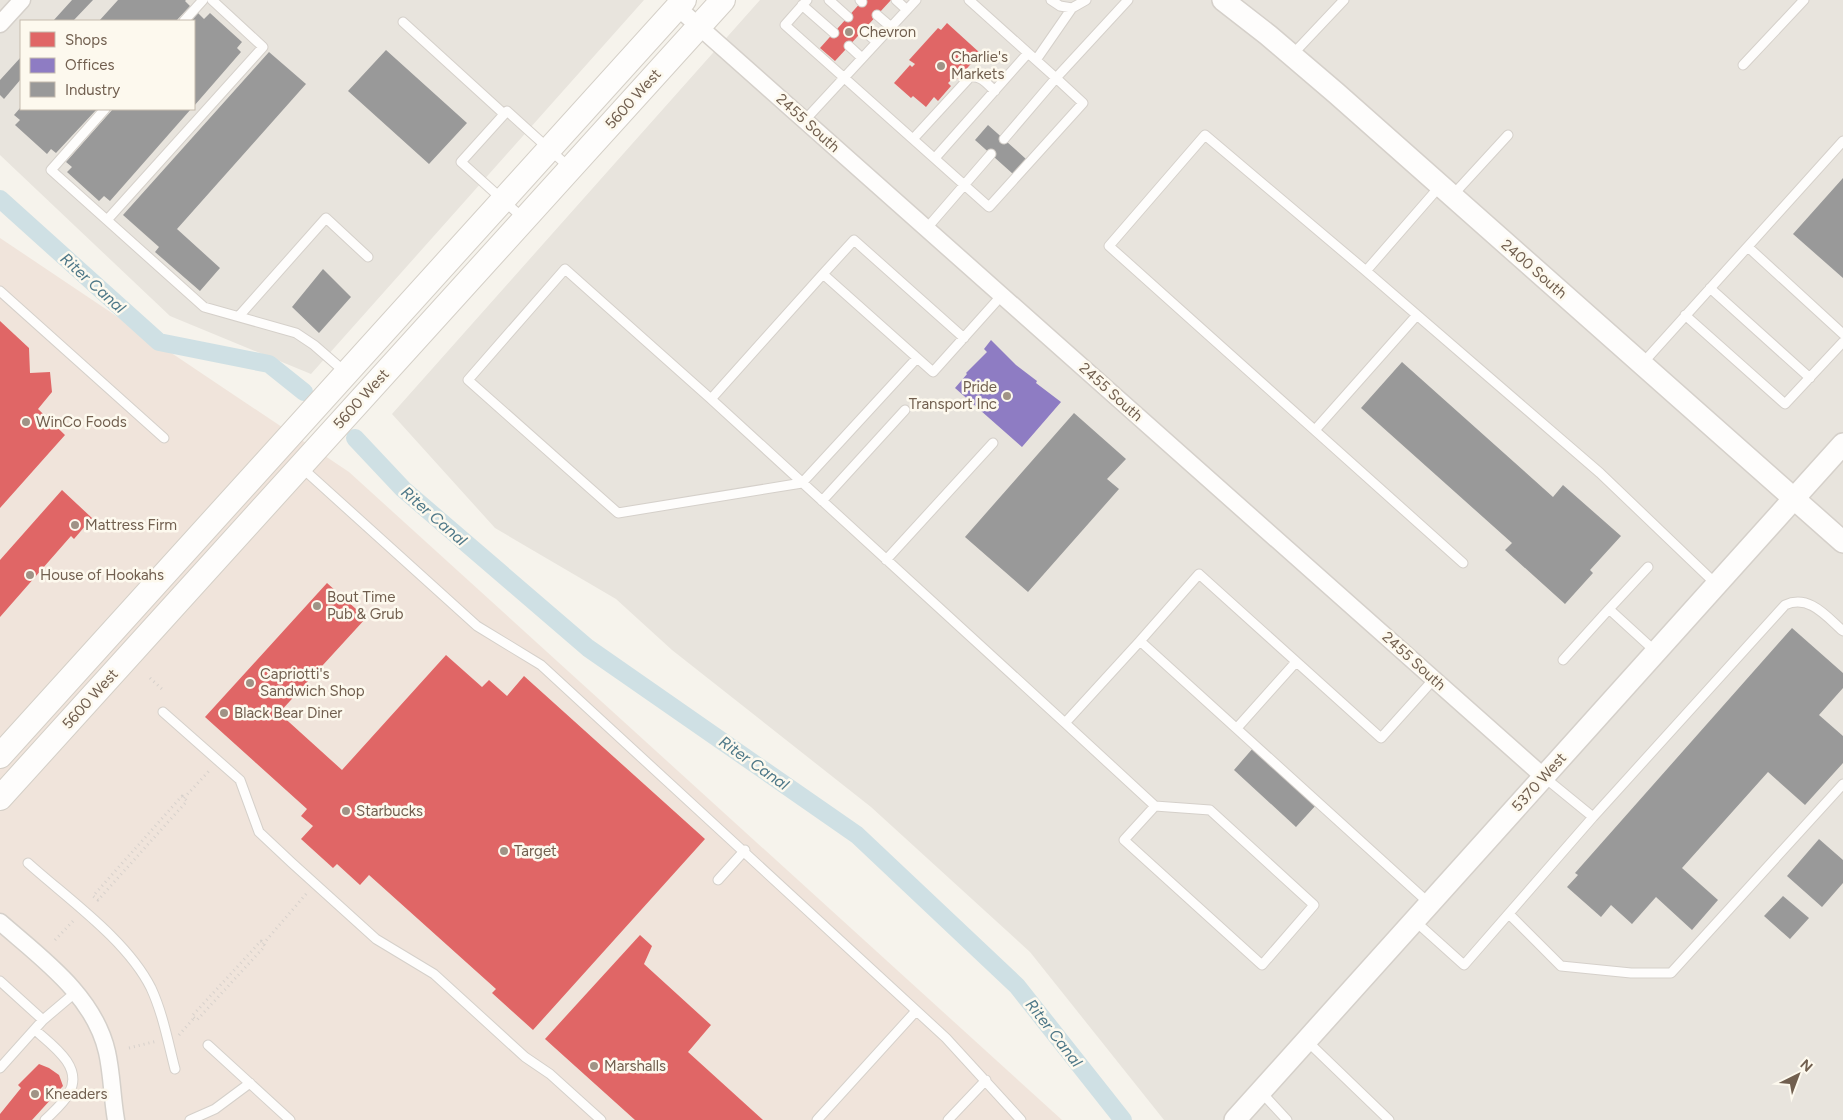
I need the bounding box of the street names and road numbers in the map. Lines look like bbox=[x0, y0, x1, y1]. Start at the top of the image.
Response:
street label: 5600 West bbox=[601, 65, 665, 133]
street label: 2455 South bbox=[773, 90, 843, 156]
street label: 2400 South bbox=[1498, 236, 1570, 302]
street label: 2455 South bbox=[1076, 359, 1146, 425]
street label: 5600 West bbox=[329, 365, 393, 433]
street label: 2455 South bbox=[1379, 628, 1449, 694]
street label: 5600 West bbox=[58, 665, 122, 733]
street label: 5370 West bbox=[1508, 749, 1570, 815]

